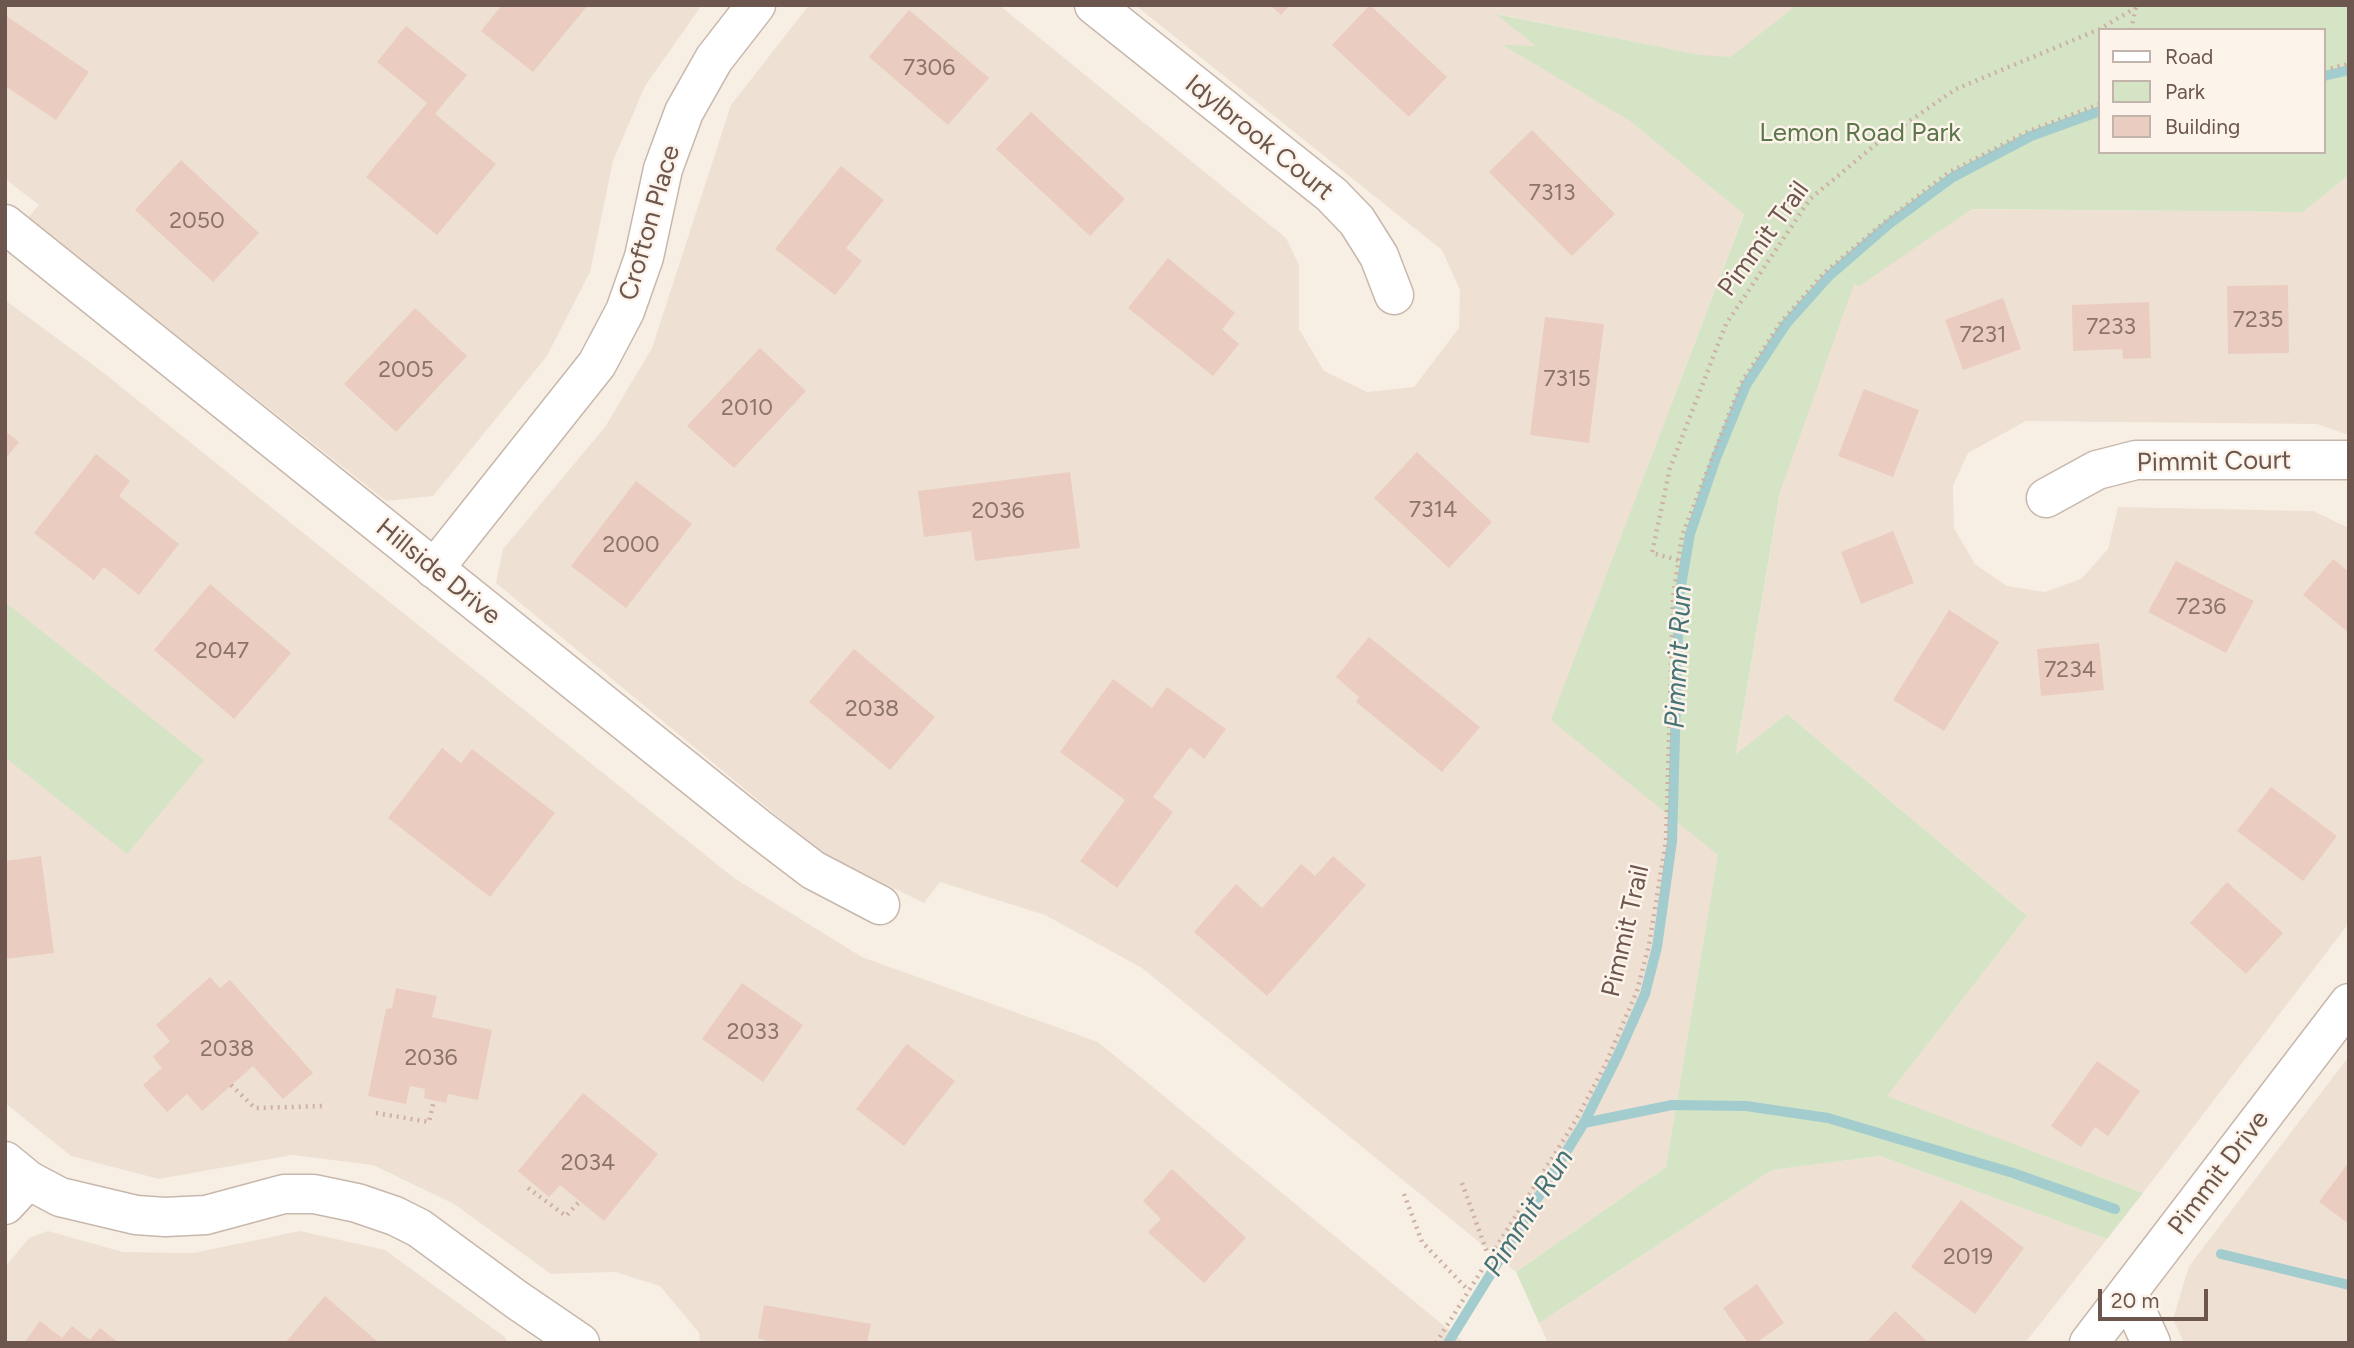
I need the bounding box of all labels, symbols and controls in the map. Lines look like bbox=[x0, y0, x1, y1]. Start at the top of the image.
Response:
legend bbox=[2098, 28, 2326, 154]
text: Road bbox=[2165, 44, 2213, 69]
house number: 7306 bbox=[903, 54, 955, 82]
street label: Idylbrook Court bbox=[1179, 69, 1339, 207]
text: Park bbox=[2165, 79, 2205, 104]
text: Building bbox=[2165, 114, 2240, 139]
park label: Lemon Road Park bbox=[1759, 117, 1961, 149]
street label: Crofton Place bbox=[613, 142, 687, 304]
street label: Pimmit Trail bbox=[1712, 175, 1816, 303]
house number: 7313 bbox=[1529, 179, 1575, 207]
house number: 2050 bbox=[169, 207, 225, 235]
house number: 7235 bbox=[2233, 306, 2283, 334]
house number: 7233 bbox=[2086, 313, 2136, 341]
house number: 7231 bbox=[1959, 321, 2007, 349]
house number: 2005 bbox=[378, 356, 434, 384]
house number: 7315 bbox=[1543, 365, 1591, 393]
house number: 2010 bbox=[721, 394, 773, 422]
street label: Pimmit Court bbox=[2136, 445, 2292, 479]
house number: 7314 bbox=[1409, 496, 1457, 524]
house number: 2036 bbox=[971, 497, 1025, 525]
street label: Hillside Drive bbox=[369, 512, 507, 632]
house number: 2000 bbox=[602, 531, 660, 559]
water label: Pimmit Run bbox=[1658, 585, 1700, 729]
house number: 7236 bbox=[2176, 593, 2226, 621]
house number: 2047 bbox=[195, 637, 249, 665]
house number: 7234 bbox=[2044, 656, 2096, 684]
house number: 2038 bbox=[845, 695, 899, 723]
street label: Pimmit Trail bbox=[1596, 862, 1656, 1000]
house number: 2033 bbox=[727, 1018, 779, 1046]
house number: 2038 bbox=[200, 1035, 254, 1063]
house number: 2036 bbox=[404, 1044, 458, 1072]
street label: Pimmit Drive bbox=[2162, 1105, 2276, 1241]
water label: Pimmit Run bbox=[1477, 1143, 1581, 1283]
house number: 2034 bbox=[561, 1149, 615, 1177]
house number: 2019 bbox=[1943, 1243, 1993, 1271]
scale bar bbox=[2102, 1274, 2212, 1318]
text: 20 m bbox=[2111, 1288, 2159, 1313]

